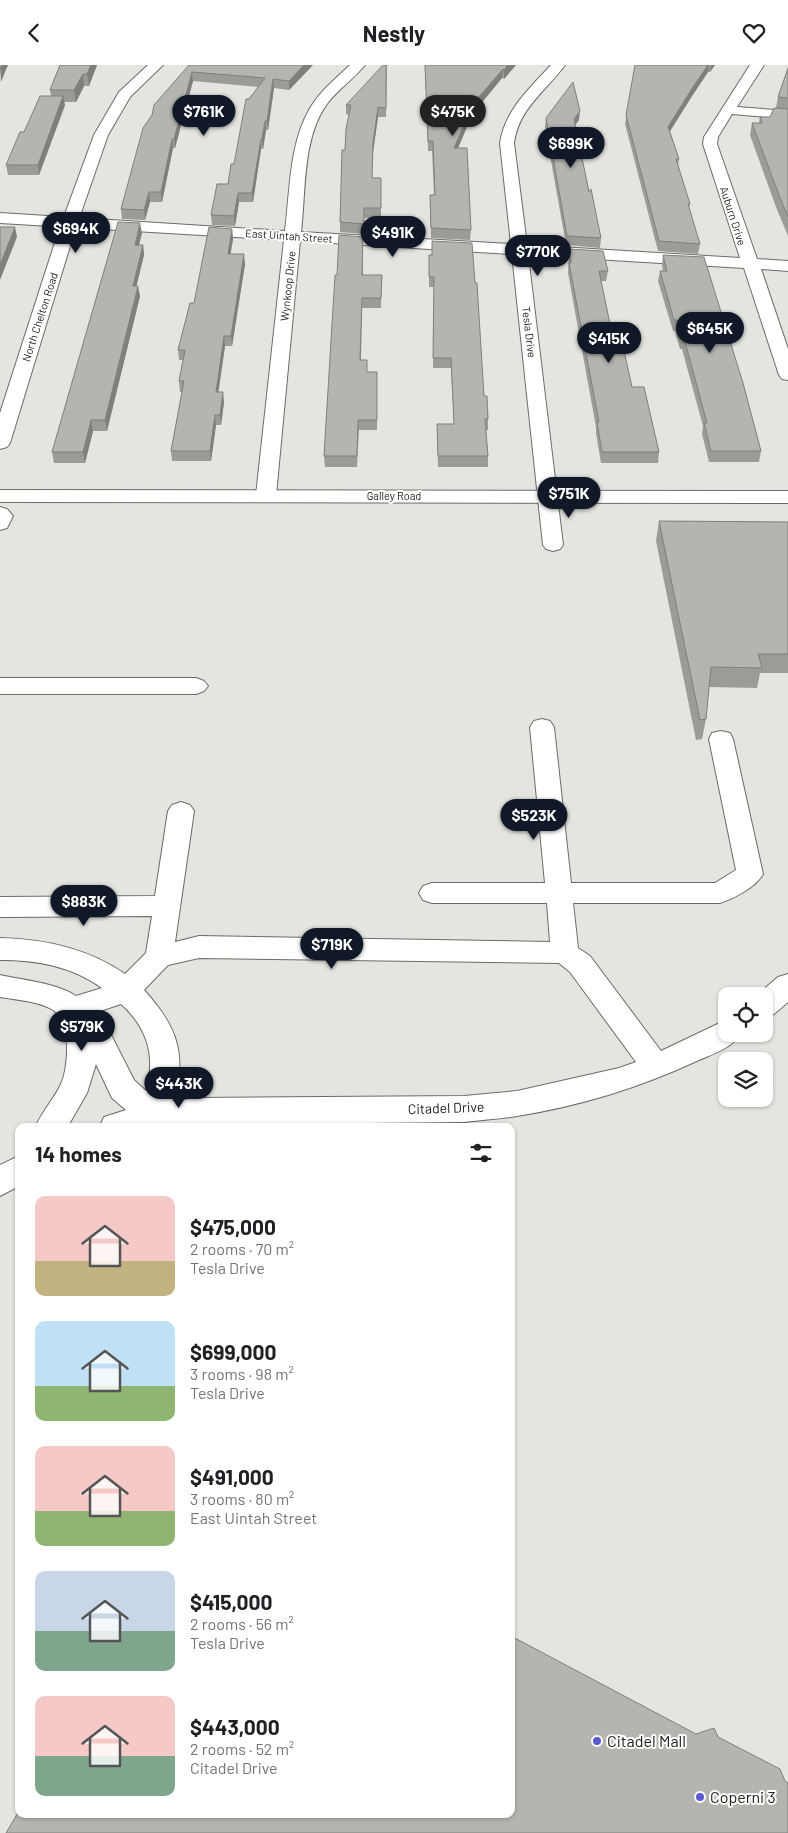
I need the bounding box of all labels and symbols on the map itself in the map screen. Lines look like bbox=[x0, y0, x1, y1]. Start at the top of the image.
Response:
pin: $761K bbox=[169, 95, 239, 137]
pin: $475K bbox=[418, 95, 488, 137]
pin: $699K bbox=[536, 127, 606, 169]
street label: Auburn Drive bbox=[718, 185, 749, 247]
pin: $694K bbox=[41, 211, 111, 254]
pin: $491K bbox=[358, 215, 428, 258]
street label: East Uintah Street bbox=[245, 226, 333, 245]
pin: $770K bbox=[503, 235, 573, 277]
street label: Wynkoop Drive bbox=[277, 250, 298, 322]
street label: North Chelton Road bbox=[19, 271, 60, 363]
street label: Tesla Drive bbox=[520, 306, 539, 358]
pin: $645K bbox=[675, 311, 745, 354]
pin: $415K bbox=[574, 321, 644, 364]
pin: $751K bbox=[534, 477, 604, 519]
street label: Galley Road bbox=[367, 489, 421, 502]
pin: $523K bbox=[499, 799, 569, 841]
pin: $883K bbox=[49, 885, 119, 927]
pin: $719K bbox=[297, 927, 367, 970]
pin: $579K bbox=[47, 1009, 117, 1052]
pin: $443K bbox=[144, 1067, 214, 1109]
street label: Citadel Drive bbox=[407, 1098, 485, 1117]
place label: Citadel Mall bbox=[607, 1731, 686, 1750]
marker: Citadel Mall bbox=[591, 1735, 603, 1747]
place label: Coperni 3 bbox=[710, 1787, 776, 1806]
marker: Coperni 3 bbox=[694, 1791, 706, 1803]

